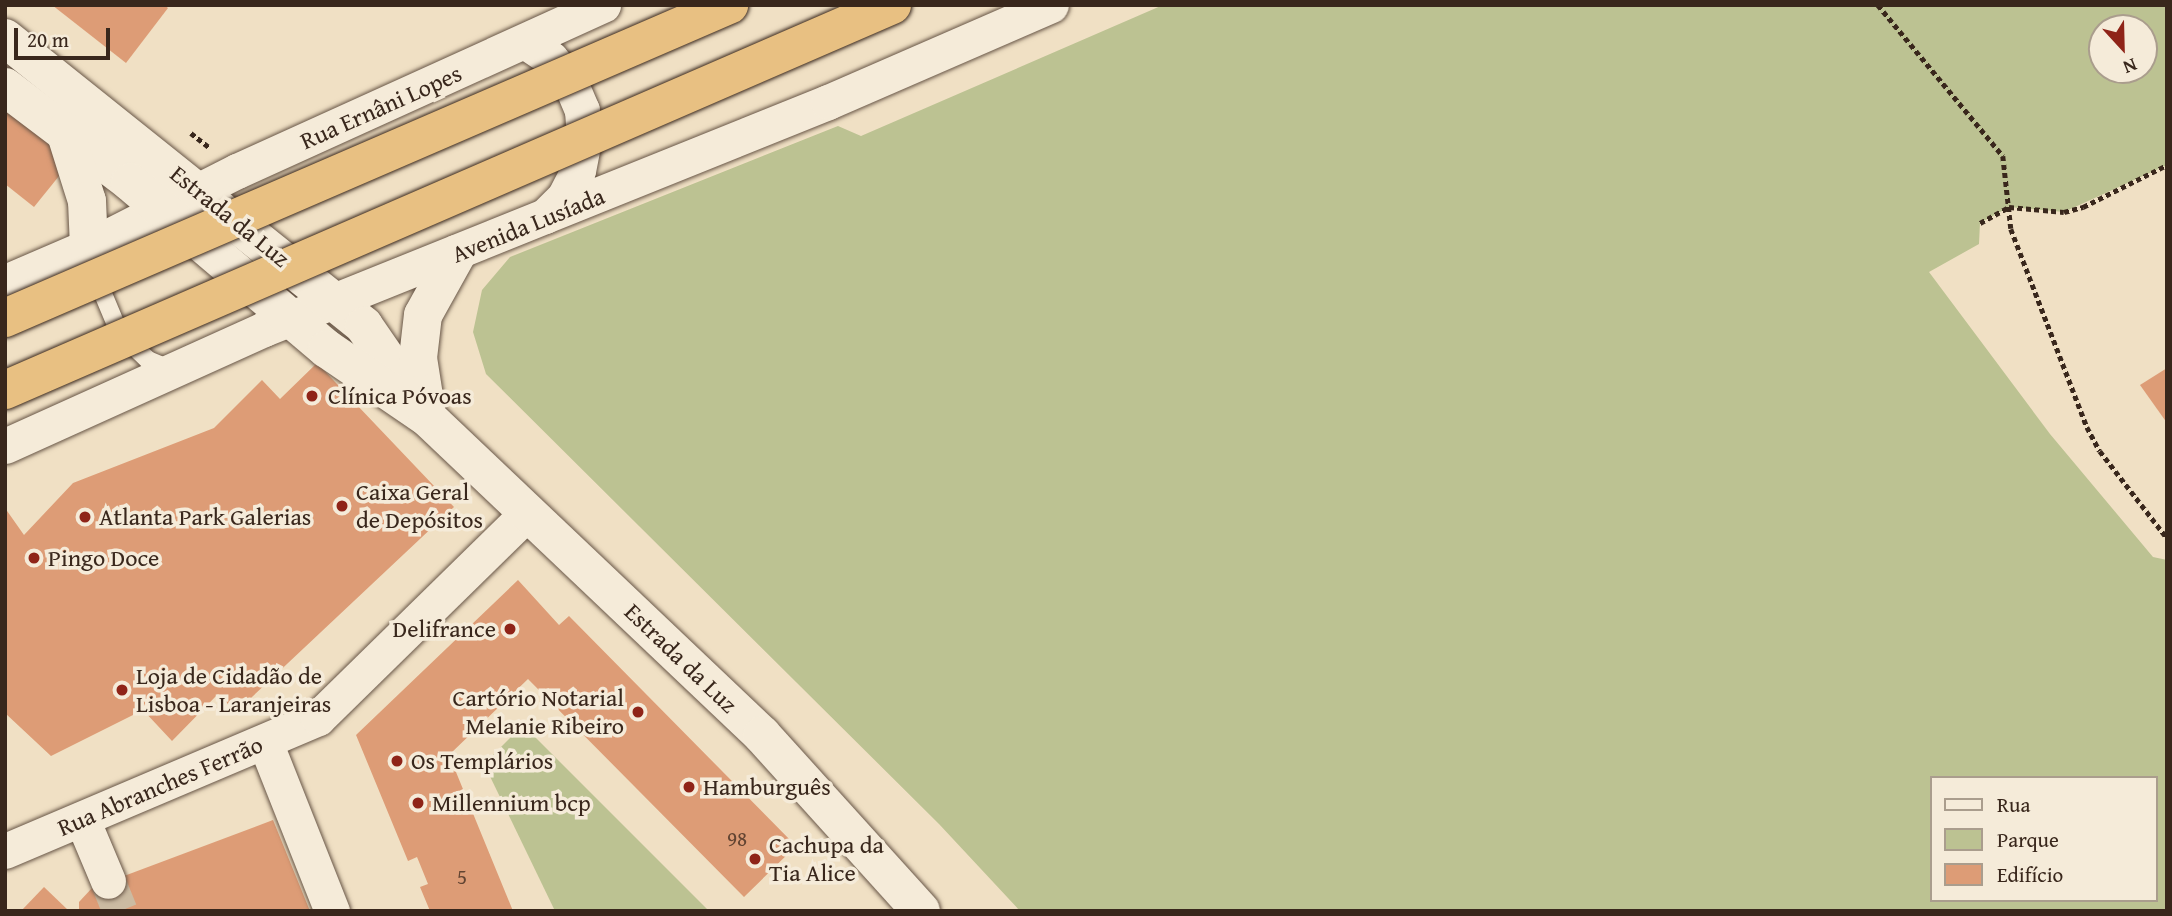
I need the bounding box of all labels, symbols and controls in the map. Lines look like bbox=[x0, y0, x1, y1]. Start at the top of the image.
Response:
scale bar bbox=[18, 14, 114, 58]
north arrow bbox=[2088, 14, 2158, 84]
text: 20 m bbox=[27, 24, 69, 55]
text: N bbox=[2119, 51, 2141, 82]
street label: Rua Ernâni Lopes bbox=[296, 59, 466, 155]
street label: Estrada da Luz bbox=[165, 159, 295, 273]
street label: Avenida Lusíada bbox=[447, 181, 609, 269]
place label: Clínica Póvoas bbox=[328, 382, 472, 410]
marker: Clínica Póvoas bbox=[302, 386, 322, 406]
place label: Caixa Geral de Depósitos bbox=[356, 478, 483, 534]
marker: Caixa Geral de Depósitos bbox=[334, 498, 350, 514]
place label: Atlanta Park Galerias bbox=[99, 503, 311, 531]
marker: Atlanta Park Galerias bbox=[77, 509, 93, 525]
place label: Pingo Doce bbox=[48, 544, 159, 572]
marker: Pingo Doce bbox=[26, 550, 42, 566]
street label: Estrada da Luz bbox=[619, 597, 743, 719]
place label: Delifrance bbox=[393, 615, 496, 643]
marker: Delifrance bbox=[502, 621, 518, 637]
place label: Loja de Cidadão de Lisboa - Laranjeiras bbox=[136, 662, 331, 718]
marker: Loja de Cidadão de Lisboa - Laranjeiras bbox=[114, 682, 130, 698]
place label: Cartório Notarial Melanie Ribeiro bbox=[452, 684, 624, 740]
marker: Cartório Notarial Melanie Ribeiro bbox=[630, 704, 646, 720]
street label: Rua Abranches Ferrão bbox=[53, 730, 267, 842]
place label: Os Templários bbox=[411, 747, 553, 775]
marker: Os Templários bbox=[389, 753, 405, 769]
place label: Hamburguês bbox=[703, 773, 831, 801]
legend bbox=[1930, 776, 2158, 902]
marker: Hamburguês bbox=[681, 779, 697, 795]
place label: Millennium bcp bbox=[432, 789, 591, 817]
text: Rua bbox=[1997, 789, 2030, 820]
marker: Millennium bcp bbox=[410, 795, 426, 811]
text: Parque bbox=[1997, 824, 2059, 855]
house number: 98 bbox=[727, 826, 747, 852]
place label: Cachupa da Tia Alice bbox=[769, 831, 884, 887]
marker: Cachupa da Tia Alice bbox=[747, 851, 763, 867]
text: Edifício bbox=[1997, 859, 2063, 890]
house number: 5 bbox=[457, 864, 467, 890]

